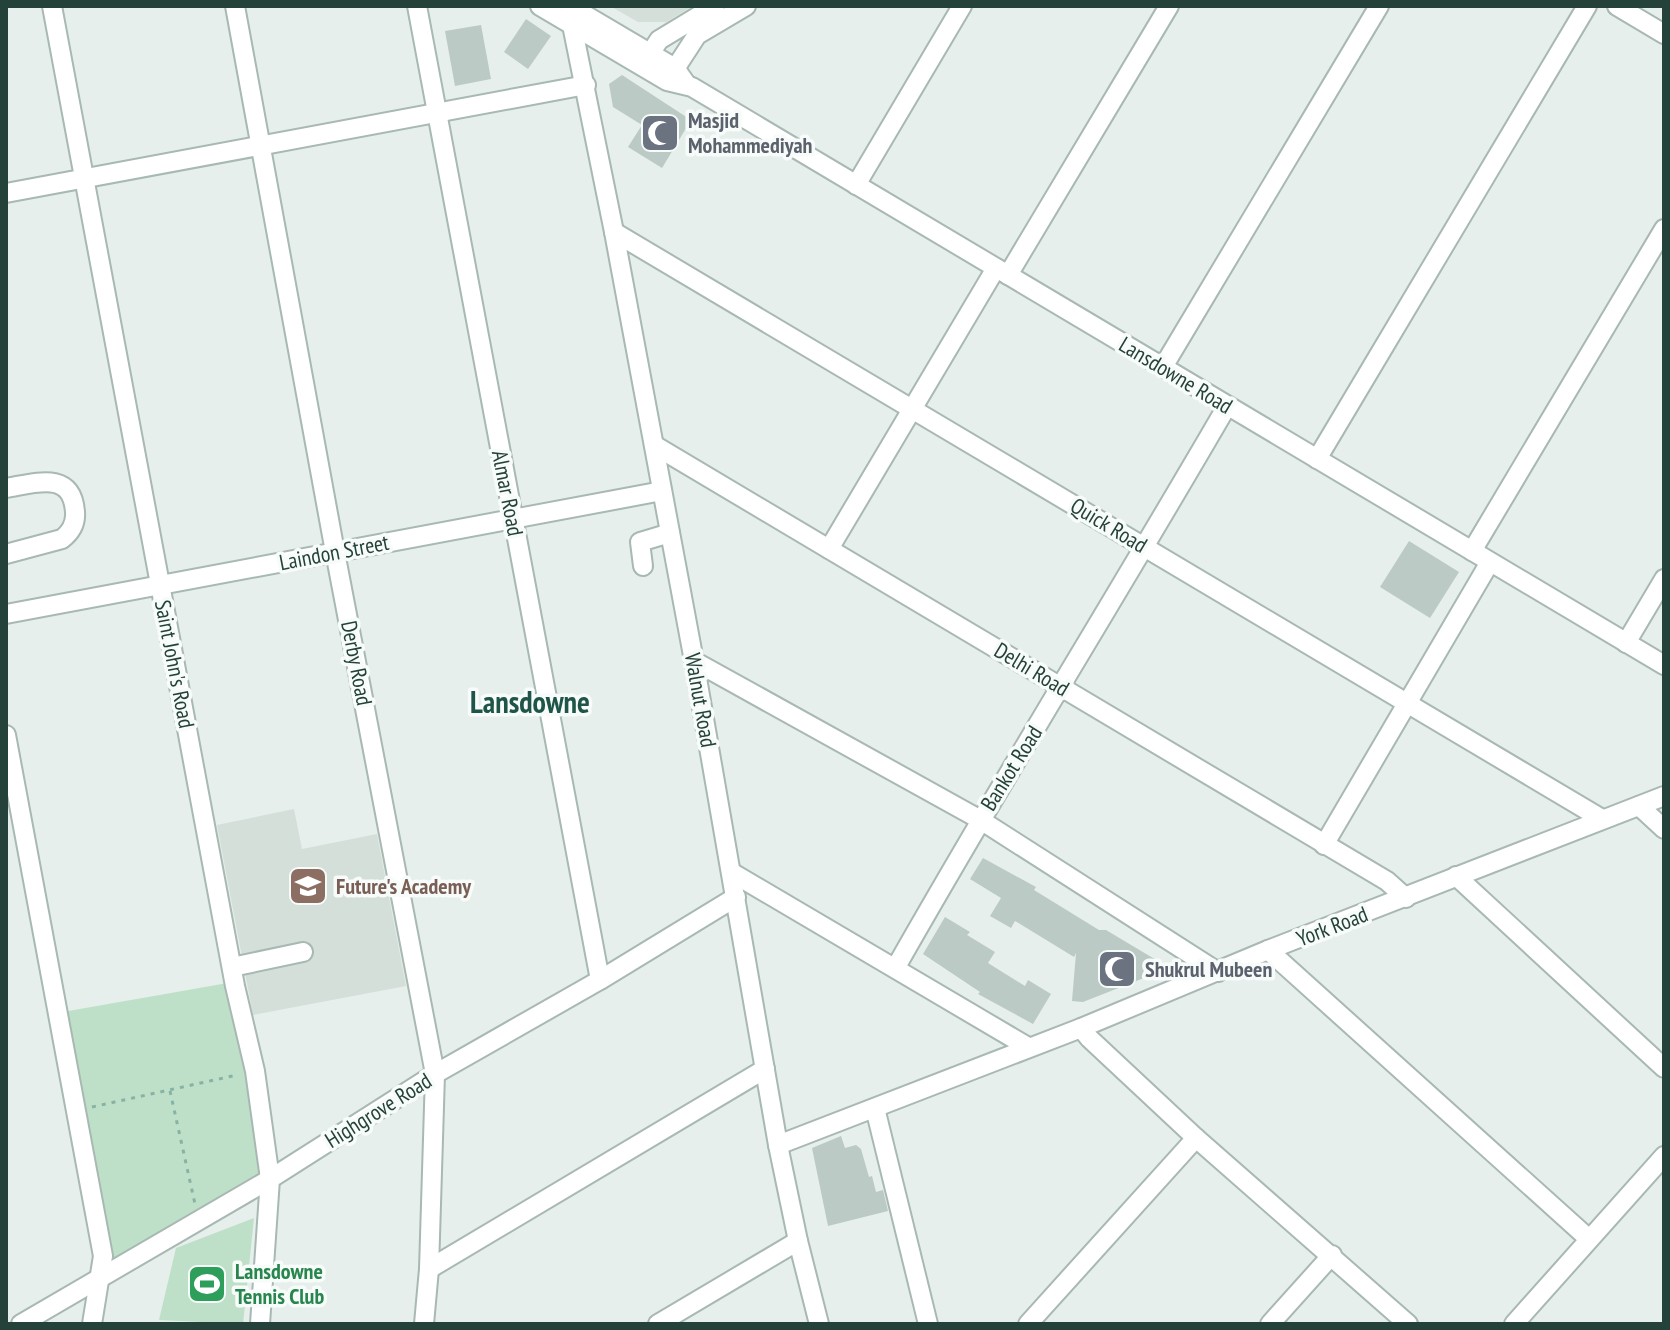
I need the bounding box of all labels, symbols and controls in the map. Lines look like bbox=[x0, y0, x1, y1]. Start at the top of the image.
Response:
place label: Masjid Mohammediyah bbox=[688, 106, 813, 159]
mosque icon: Masjid Mohammediyah bbox=[639, 112, 681, 154]
street label: Lansdowne Road bbox=[1114, 330, 1238, 420]
street label: Almar Road bbox=[486, 448, 530, 538]
street label: Quick Road bbox=[1066, 491, 1152, 559]
street label: Laindon Street bbox=[277, 528, 391, 576]
street label: Saint John's Road bbox=[149, 598, 201, 730]
street label: Derby Road bbox=[335, 618, 379, 708]
street label: Delhi Road bbox=[989, 636, 1075, 702]
street label: Walnut Road bbox=[679, 651, 723, 749]
district label: Lansdowne bbox=[470, 682, 590, 721]
street label: Bankot Road bbox=[974, 720, 1048, 816]
school or university icon: Future's Academy bbox=[287, 865, 329, 907]
place label: Future's Academy bbox=[336, 872, 472, 900]
street label: York Road bbox=[1292, 900, 1372, 952]
mosque icon: Shukrul Mubeen bbox=[1096, 948, 1138, 990]
place label: Shukrul Mubeen bbox=[1145, 955, 1273, 983]
street label: Highgrove Road bbox=[320, 1066, 436, 1154]
place label: Lansdowne Tennis Club bbox=[235, 1257, 324, 1310]
sports icon: Lansdowne Tennis Club bbox=[186, 1263, 228, 1305]

